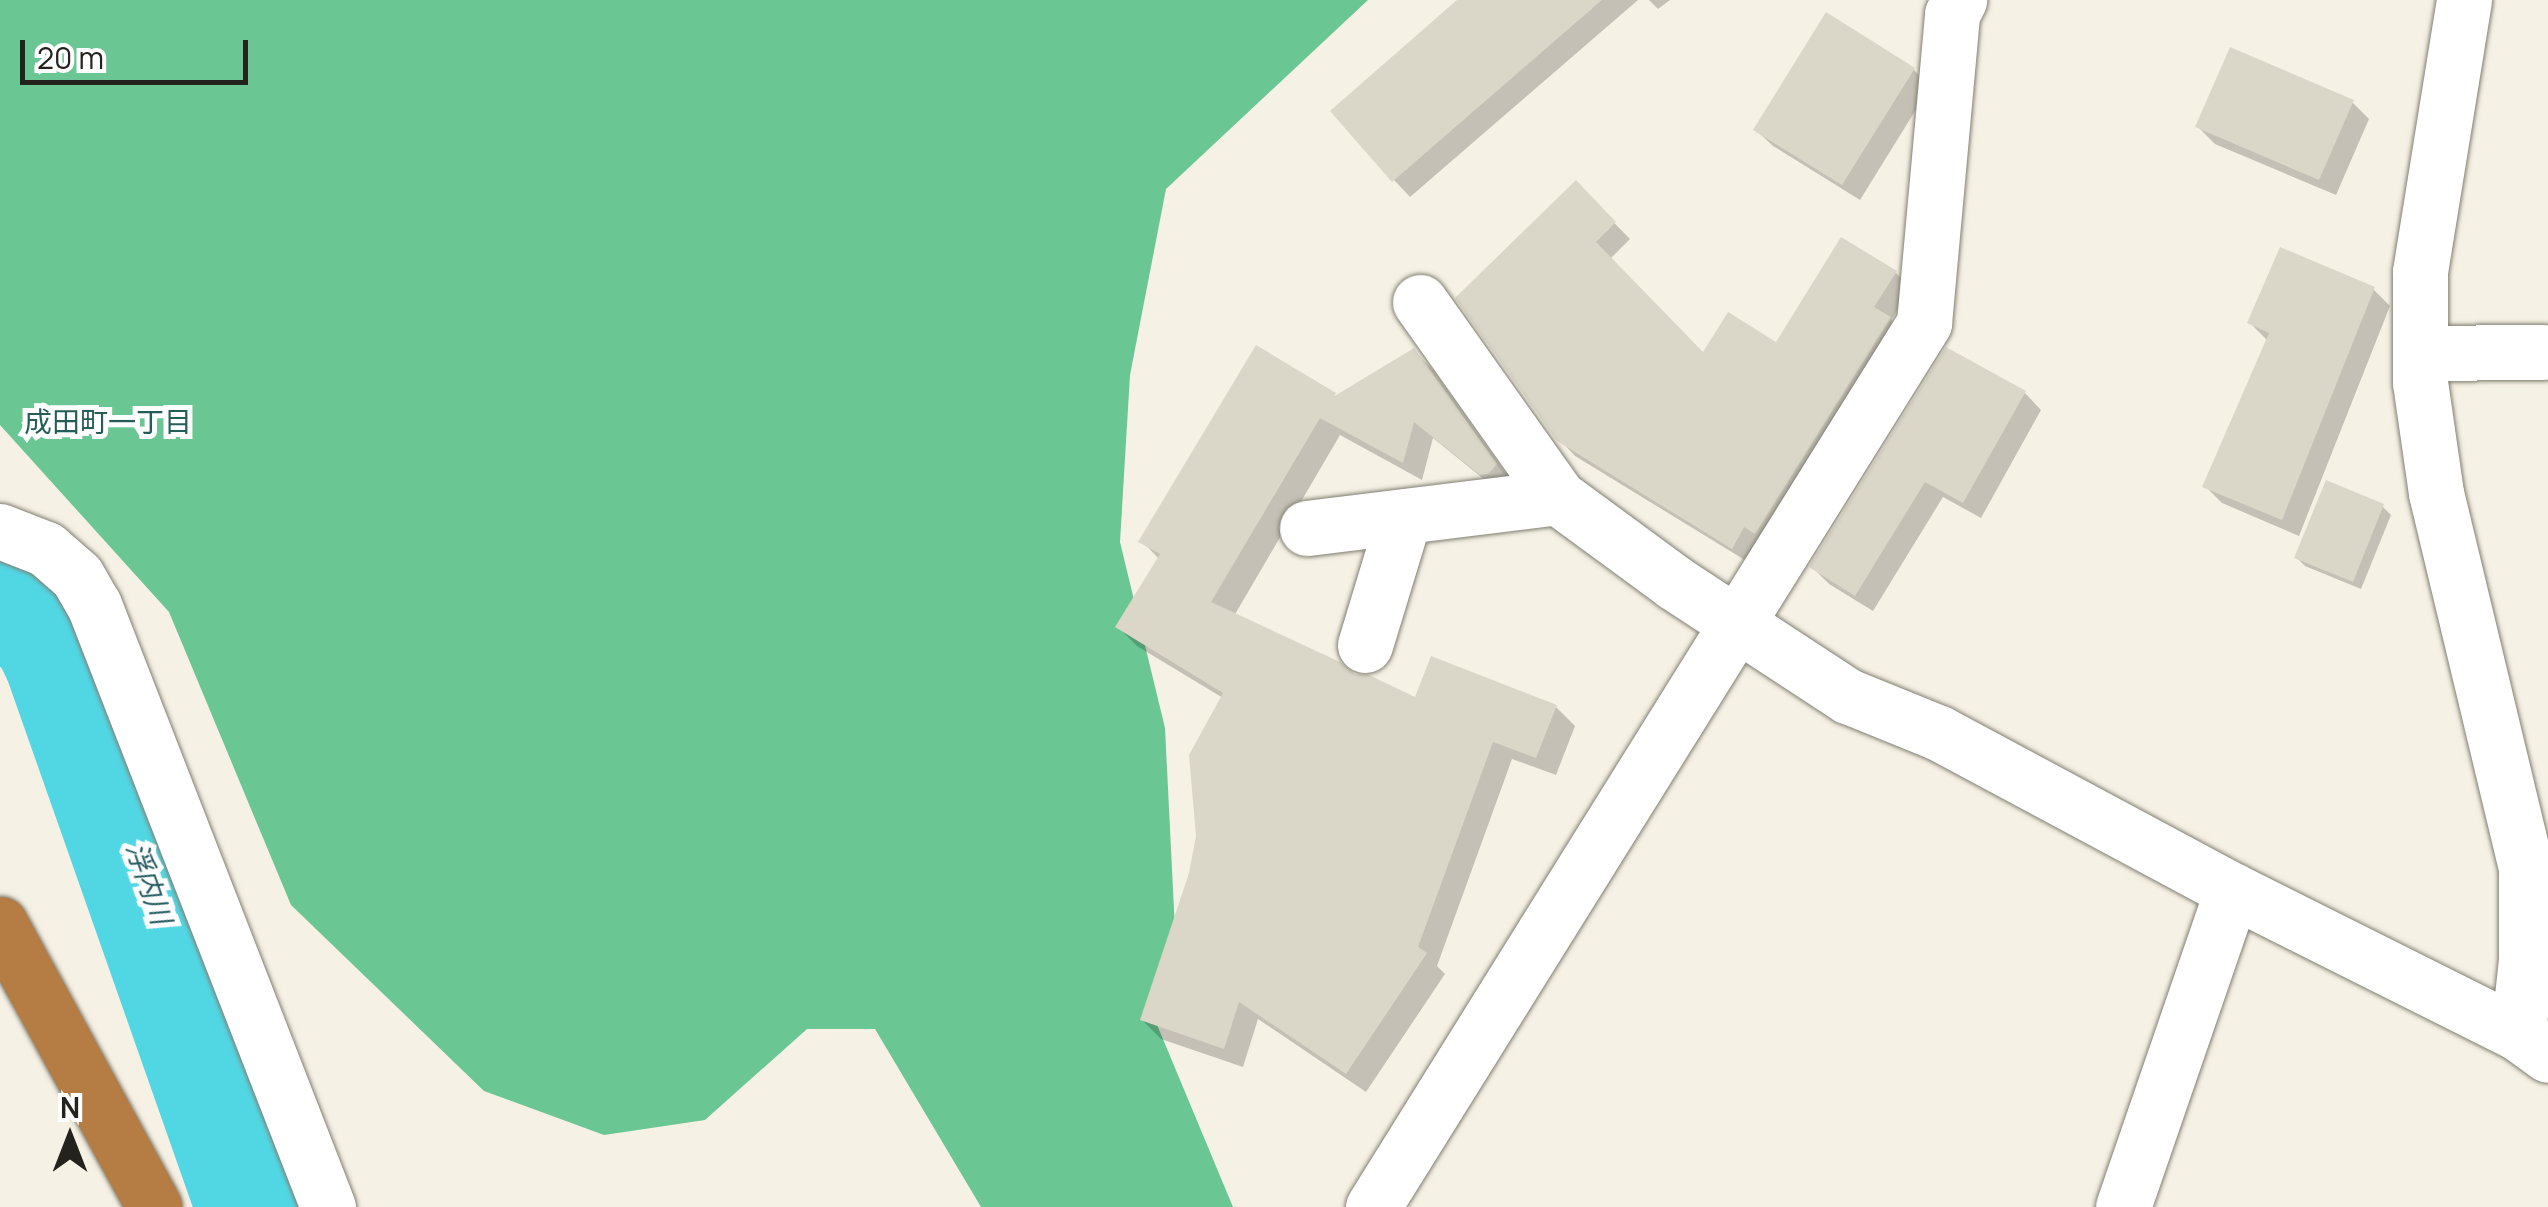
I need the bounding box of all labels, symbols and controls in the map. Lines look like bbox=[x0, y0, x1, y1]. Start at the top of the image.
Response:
scale bar bbox=[25, 20, 252, 82]
text: 20 m bbox=[37, 37, 104, 78]
district label: 成田町一丁目 bbox=[24, 404, 192, 438]
water label: 浮内川 bbox=[120, 838, 180, 928]
north arrow bbox=[20, 1087, 120, 1187]
text: N bbox=[60, 1088, 80, 1126]

